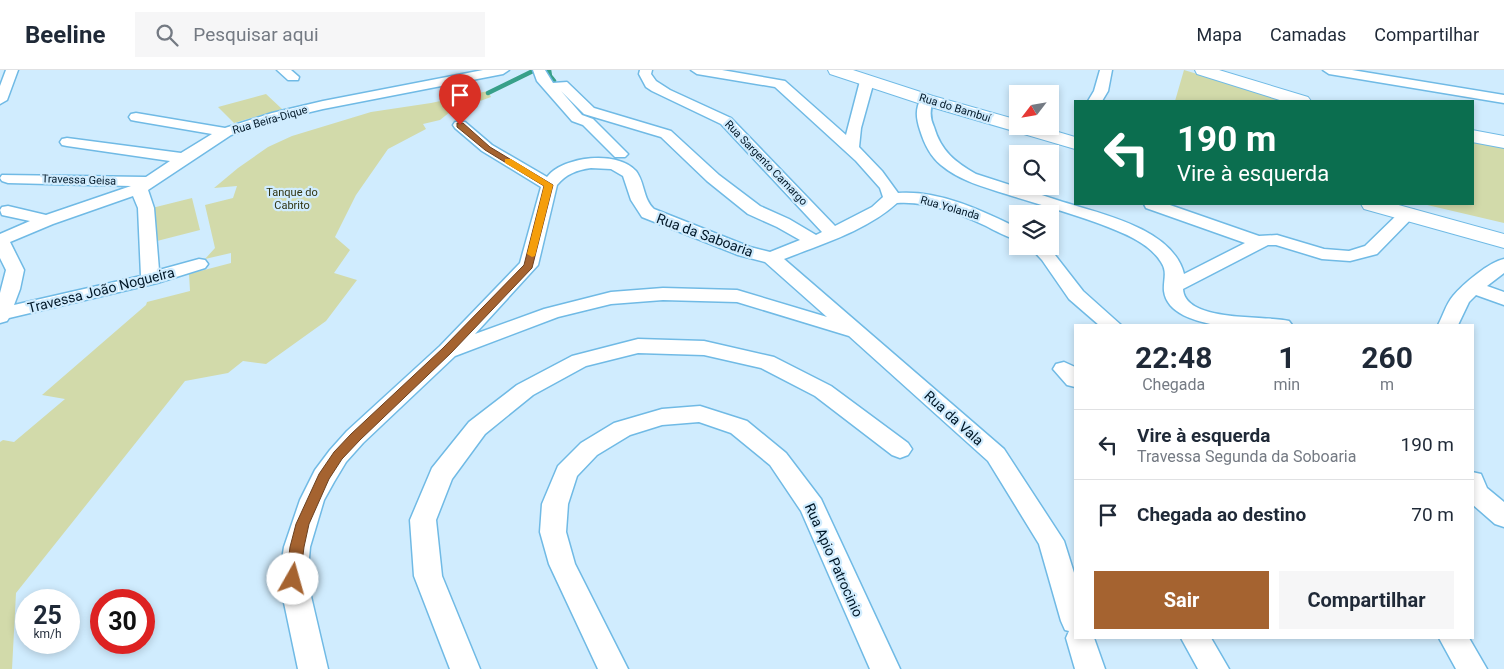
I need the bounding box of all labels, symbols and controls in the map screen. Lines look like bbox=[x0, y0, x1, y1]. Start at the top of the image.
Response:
search box bbox=[135, 12, 485, 57]
text: Beeline bbox=[25, 21, 105, 49]
icon: search bbox=[153, 21, 181, 49]
text: Pesquisar aqui bbox=[193, 23, 319, 46]
text: Mapa bbox=[1197, 24, 1242, 45]
text: Camadas bbox=[1270, 24, 1346, 45]
text: Compartilhar bbox=[1374, 24, 1479, 45]
pin bbox=[439, 74, 481, 125]
icon: arrive bbox=[446, 81, 474, 109]
north arrow bbox=[1009, 85, 1059, 135]
map controls bbox=[1009, 85, 1059, 255]
street label: Rua do Bambuí bbox=[918, 91, 994, 125]
street label: Rua Beira-Dique bbox=[231, 103, 309, 137]
street label: Rua Sargento Camargo bbox=[722, 118, 810, 208]
text: 190 m bbox=[1177, 119, 1276, 160]
icon: left bbox=[1094, 120, 1159, 185]
button: search bbox=[1009, 145, 1059, 195]
text: Vire à esquerda bbox=[1177, 161, 1329, 186]
street label: Travessa Geisa bbox=[42, 172, 116, 188]
park label: Tanque do Cabrito bbox=[266, 186, 318, 212]
street label: Rua Yolanda bbox=[919, 193, 981, 223]
button: layers bbox=[1009, 205, 1059, 255]
street label: Rua da Saboaria bbox=[655, 210, 755, 260]
street label: Travessa João Nogueira bbox=[26, 264, 176, 316]
text: 22:48 bbox=[1135, 340, 1212, 375]
text: 1 bbox=[1278, 340, 1295, 375]
text: 260 bbox=[1361, 340, 1413, 375]
text: Chegada bbox=[1142, 375, 1205, 394]
text: min bbox=[1273, 375, 1300, 394]
text: m bbox=[1380, 375, 1394, 394]
street label: Rua da Vala bbox=[921, 387, 987, 449]
text: Vire à esquerda bbox=[1137, 424, 1270, 447]
icon: left bbox=[1094, 431, 1122, 459]
text: 190 m bbox=[1401, 433, 1454, 456]
text: Travessa Segunda da Soboaria bbox=[1137, 447, 1356, 466]
street label: Rua Apio Patrocinio bbox=[802, 501, 866, 619]
icon: arrive bbox=[1094, 501, 1122, 529]
text: Chegada ao destino bbox=[1137, 503, 1306, 526]
text: 70 m bbox=[1411, 503, 1454, 526]
position arrow bbox=[266, 552, 318, 604]
button: Sair bbox=[1094, 571, 1269, 629]
button: Compartilhar bbox=[1279, 571, 1454, 629]
speed limit sign: 30 bbox=[90, 589, 155, 654]
text: 25 bbox=[33, 601, 62, 630]
text: km/h bbox=[33, 627, 62, 641]

